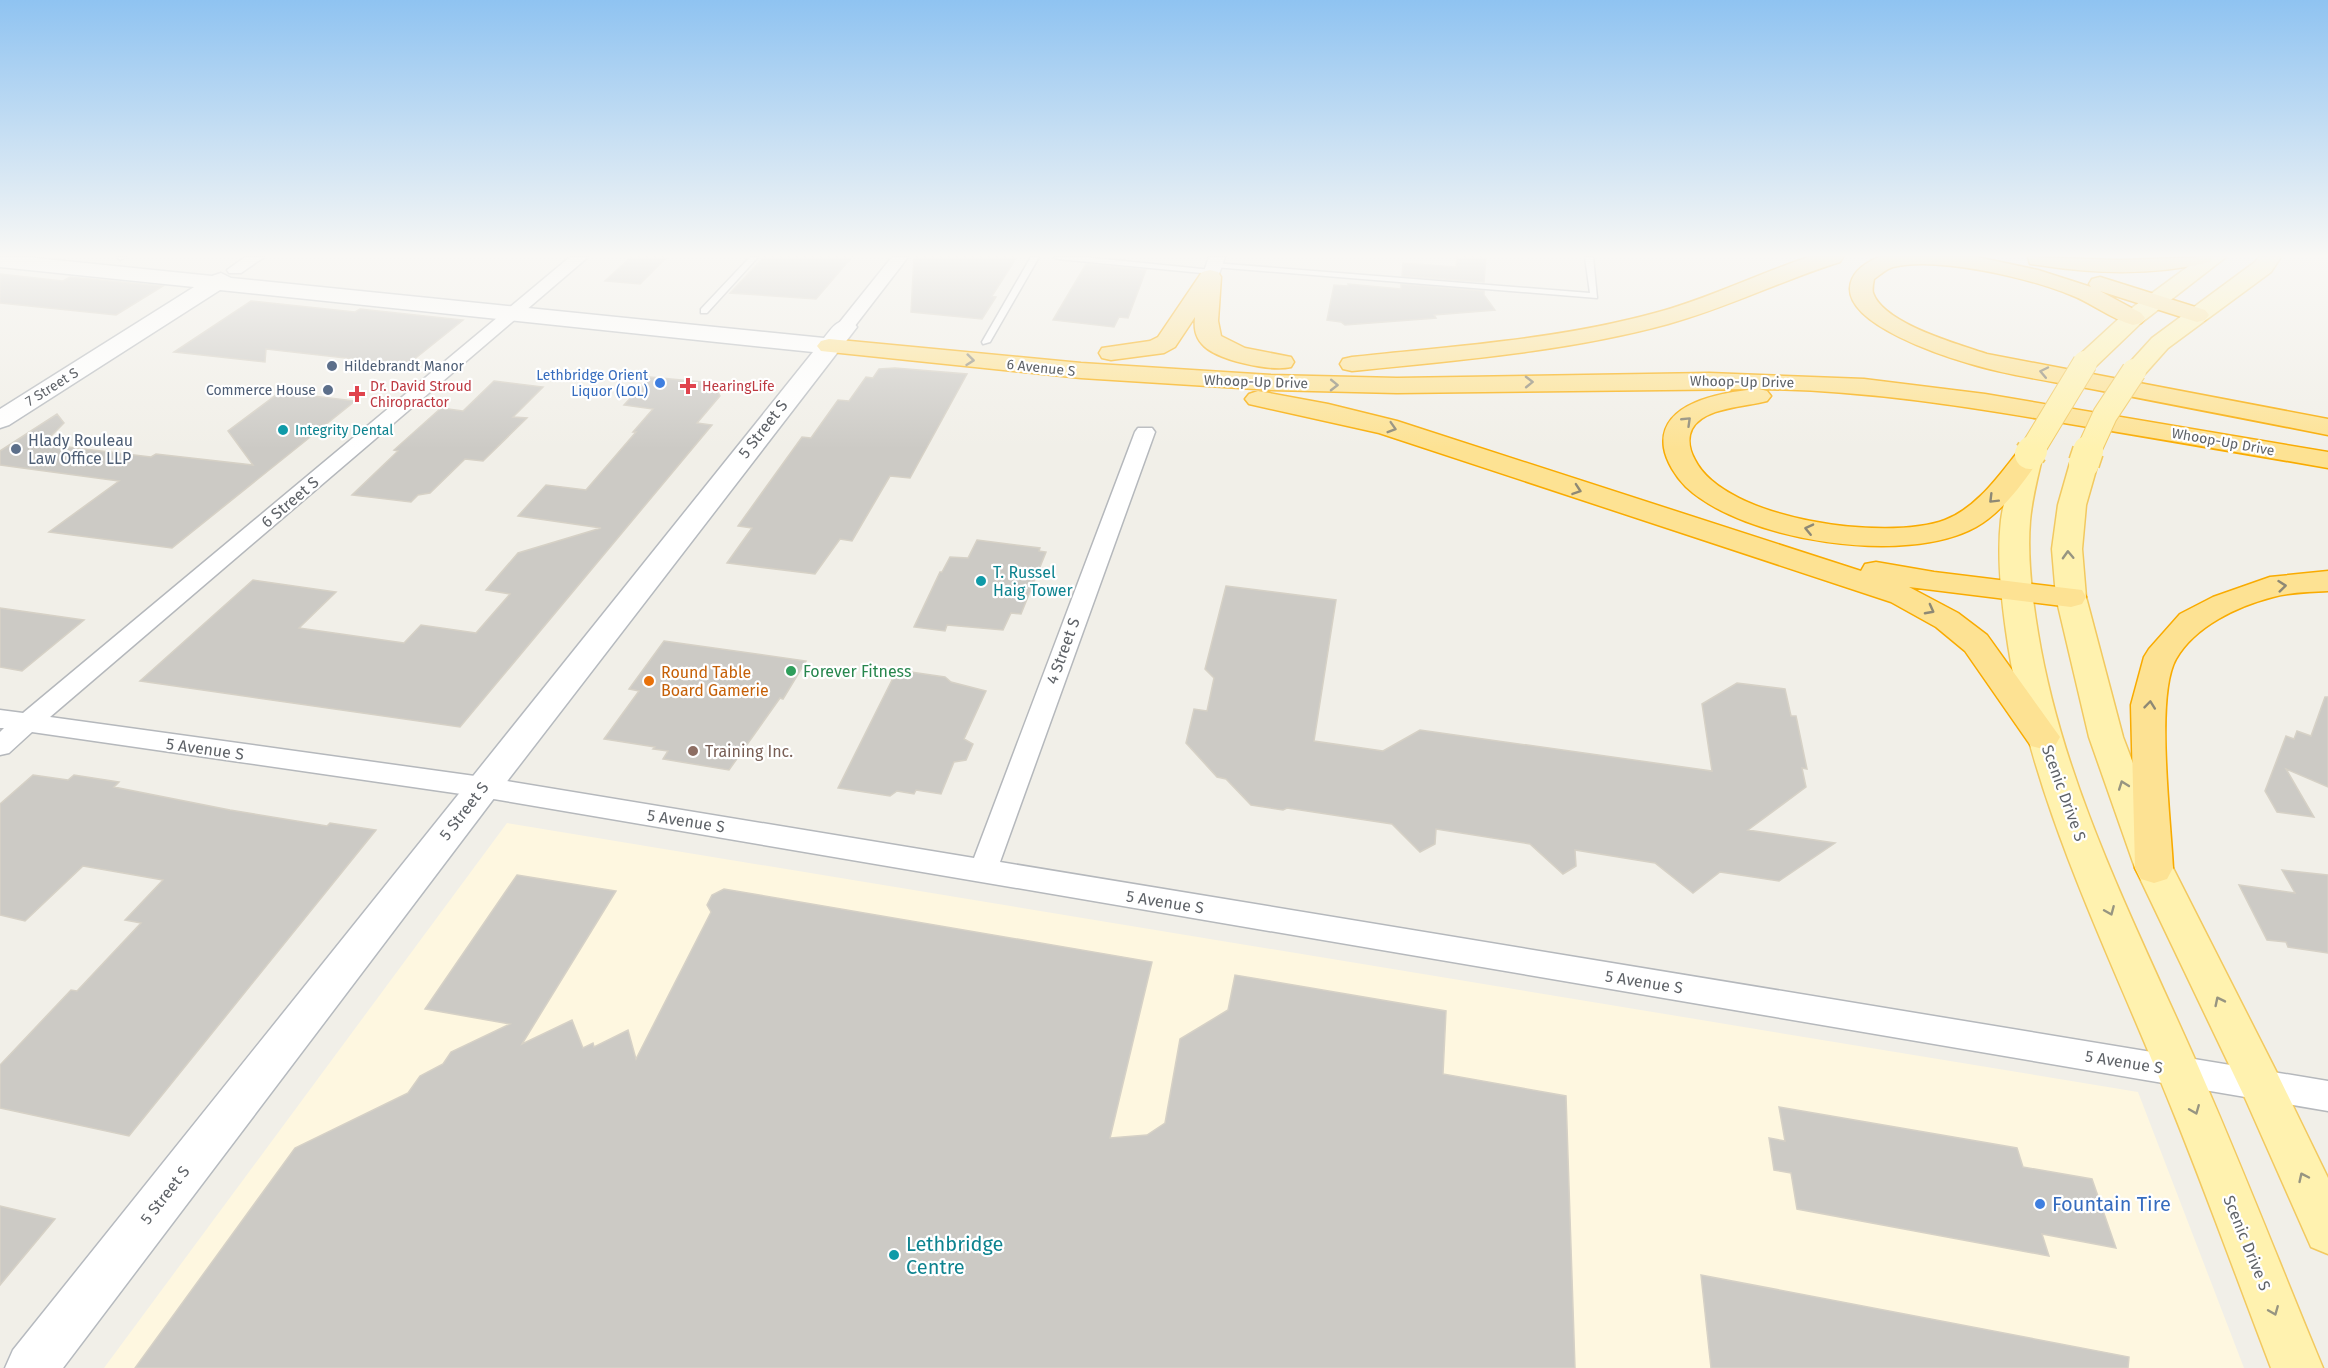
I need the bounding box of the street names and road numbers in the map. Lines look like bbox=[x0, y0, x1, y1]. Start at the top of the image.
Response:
street label: 6 Avenue S bbox=[1006, 356, 1077, 380]
street label: 7 Street S bbox=[22, 364, 82, 410]
street label: Whoop-Up Drive bbox=[1204, 372, 1308, 392]
street label: Whoop-Up Drive bbox=[1690, 373, 1794, 391]
street label: 5 Street S bbox=[734, 396, 792, 462]
street label: Whoop-Up Drive bbox=[2170, 425, 2276, 459]
street label: 6 Street S bbox=[257, 472, 323, 531]
street label: 4 Street S bbox=[1042, 615, 1084, 687]
street label: 5 Avenue S bbox=[165, 734, 245, 764]
street label: Scenic Drive S bbox=[2038, 742, 2090, 844]
street label: 5 Street S bbox=[435, 778, 493, 844]
street label: 5 Avenue S bbox=[646, 805, 726, 837]
street label: 5 Avenue S bbox=[1125, 886, 1205, 918]
street label: 5 Avenue S bbox=[1604, 966, 1684, 998]
street label: 5 Avenue S bbox=[2084, 1046, 2164, 1078]
street label: 5 Street S bbox=[136, 1162, 194, 1228]
street label: Scenic Drive S bbox=[2219, 1193, 2275, 1294]

